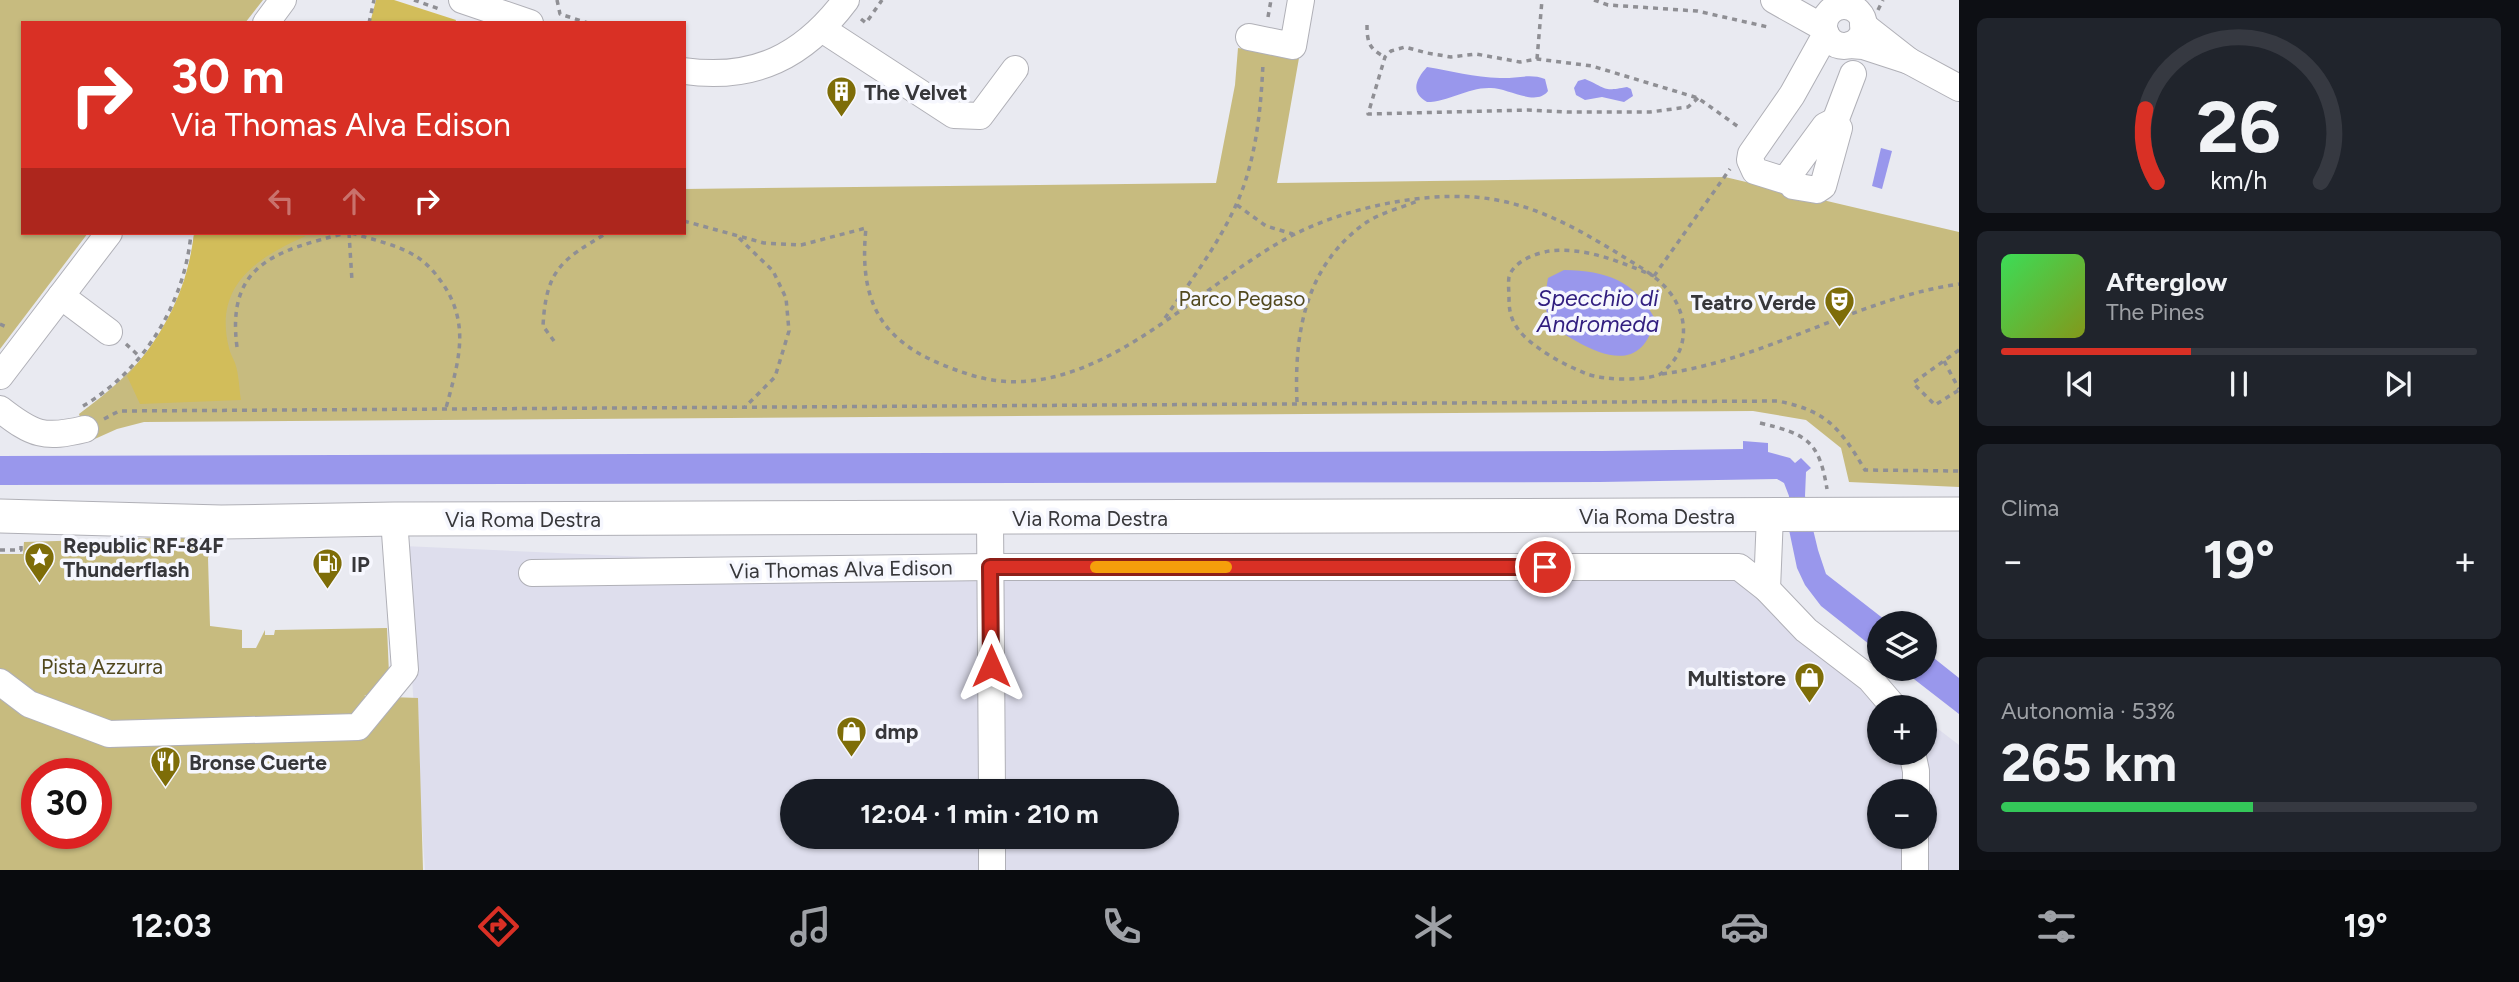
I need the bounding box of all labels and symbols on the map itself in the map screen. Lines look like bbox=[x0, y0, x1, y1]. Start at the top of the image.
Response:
building icon: The Velvet bbox=[824, 75, 858, 119]
place label: The Velvet bbox=[864, 80, 967, 105]
water label: Specchio di Andromeda bbox=[1536, 284, 1659, 338]
theatre icon: Teatro Verde bbox=[1822, 285, 1856, 329]
park label: Parco Pegaso bbox=[1179, 286, 1305, 311]
place label: Teatro Verde bbox=[1691, 290, 1816, 315]
street label: Via Roma Destra bbox=[1579, 504, 1735, 529]
street label: Via Roma Destra bbox=[1012, 506, 1168, 531]
street label: Via Roma Destra bbox=[445, 507, 601, 532]
place label: Republic RF-84F Thunderflash bbox=[63, 533, 224, 582]
pin bbox=[1515, 537, 1575, 597]
place icon: Republic RF-84F Thunderflash bbox=[23, 540, 57, 584]
fuel station icon: IP bbox=[311, 547, 345, 591]
place label: IP bbox=[351, 552, 370, 577]
street label: Via Thomas Alva Edison bbox=[729, 555, 953, 583]
position arrow bbox=[954, 629, 1028, 703]
park label: Pista Azzurra bbox=[41, 654, 163, 679]
shop icon: Multistore bbox=[1792, 661, 1826, 705]
place label: Multistore bbox=[1687, 666, 1786, 691]
shop icon: dmp bbox=[835, 714, 869, 758]
place label: dmp bbox=[875, 719, 918, 744]
restaurant icon: Bronse Cuerte bbox=[149, 745, 183, 789]
place label: Bronse Cuerte bbox=[189, 750, 327, 775]
speed limit sign: 30 bbox=[21, 758, 112, 849]

